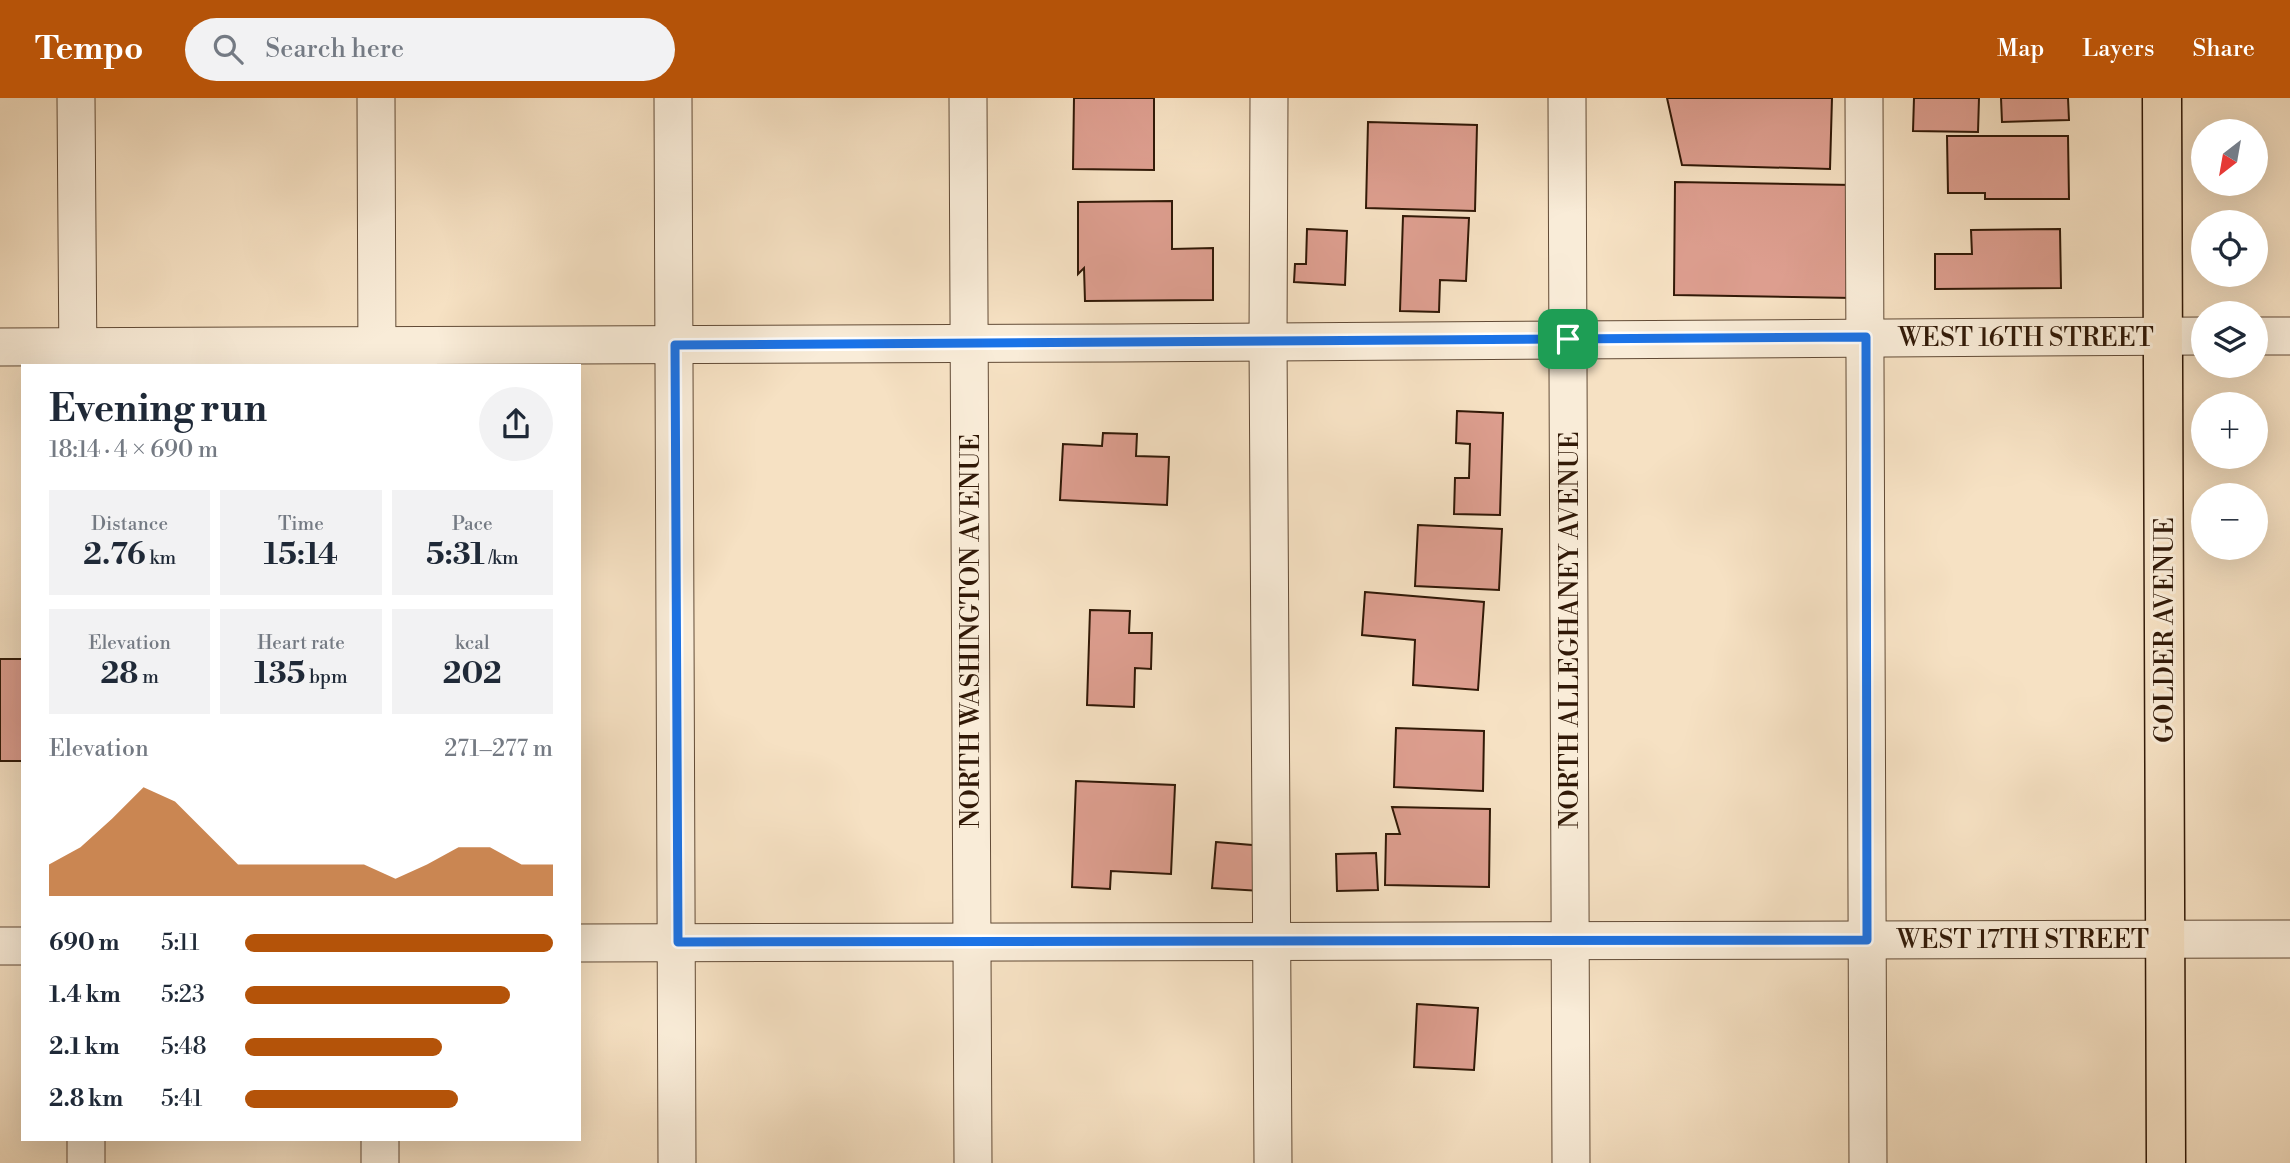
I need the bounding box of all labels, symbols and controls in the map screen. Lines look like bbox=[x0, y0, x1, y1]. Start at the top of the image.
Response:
search box bbox=[185, 18, 675, 81]
text: Tempo bbox=[35, 29, 143, 70]
icon: search bbox=[209, 30, 247, 68]
text: Search here bbox=[265, 33, 404, 65]
text: Map bbox=[1997, 34, 2044, 64]
text: Layers bbox=[2082, 34, 2154, 64]
text: Share bbox=[2192, 34, 2255, 64]
north arrow bbox=[2191, 119, 2268, 196]
map controls bbox=[2191, 119, 2268, 560]
button: locate bbox=[2191, 210, 2268, 287]
button: layers bbox=[2191, 301, 2268, 378]
pin bbox=[1538, 309, 1598, 369]
icon: arrive bbox=[1549, 320, 1587, 358]
street label: WEST 16TH STREET bbox=[1897, 322, 2154, 354]
text: Evening run bbox=[49, 386, 267, 433]
button: share bbox=[479, 387, 553, 461]
button: + bbox=[2191, 392, 2268, 469]
street label: NORTH ALLEGHANEY AVENUE bbox=[1554, 431, 1586, 829]
street label: NORTH WASHINGTON AVENUE bbox=[955, 434, 987, 828]
text: 18:14 · 4 × 690 m bbox=[49, 436, 218, 464]
button: − bbox=[2191, 483, 2268, 560]
text: Distance bbox=[91, 512, 168, 536]
text: Time bbox=[278, 512, 324, 536]
text: Pace bbox=[452, 512, 493, 536]
street label: GOLDER AVENUE bbox=[2149, 517, 2181, 743]
text: 2.76 bbox=[83, 536, 146, 574]
text: 15:14 bbox=[264, 536, 338, 574]
text: 5:31 bbox=[426, 536, 485, 574]
text: km bbox=[146, 546, 176, 570]
text: /km bbox=[485, 546, 519, 570]
text: Elevation bbox=[89, 631, 171, 655]
text: Heart rate bbox=[257, 631, 345, 655]
text: kcal bbox=[455, 631, 490, 655]
text: 28 bbox=[100, 655, 138, 693]
text: 135 bbox=[254, 655, 305, 693]
text: 202 bbox=[443, 655, 502, 693]
text: m bbox=[138, 665, 159, 689]
text: bpm bbox=[305, 665, 348, 689]
text: Elevation bbox=[49, 735, 149, 763]
text: 271–277 m bbox=[444, 735, 553, 763]
street label: WEST 17TH STREET bbox=[1896, 924, 2149, 956]
text: 690 m bbox=[49, 929, 119, 957]
text: 5:11 bbox=[161, 929, 199, 957]
text: 1.4 km bbox=[49, 981, 121, 1009]
text: 5:23 bbox=[161, 981, 205, 1009]
text: 2.1 km bbox=[49, 1033, 120, 1061]
text: 5:48 bbox=[161, 1033, 207, 1061]
text: 2.8 km bbox=[49, 1085, 123, 1113]
text: 5:41 bbox=[161, 1085, 202, 1113]

